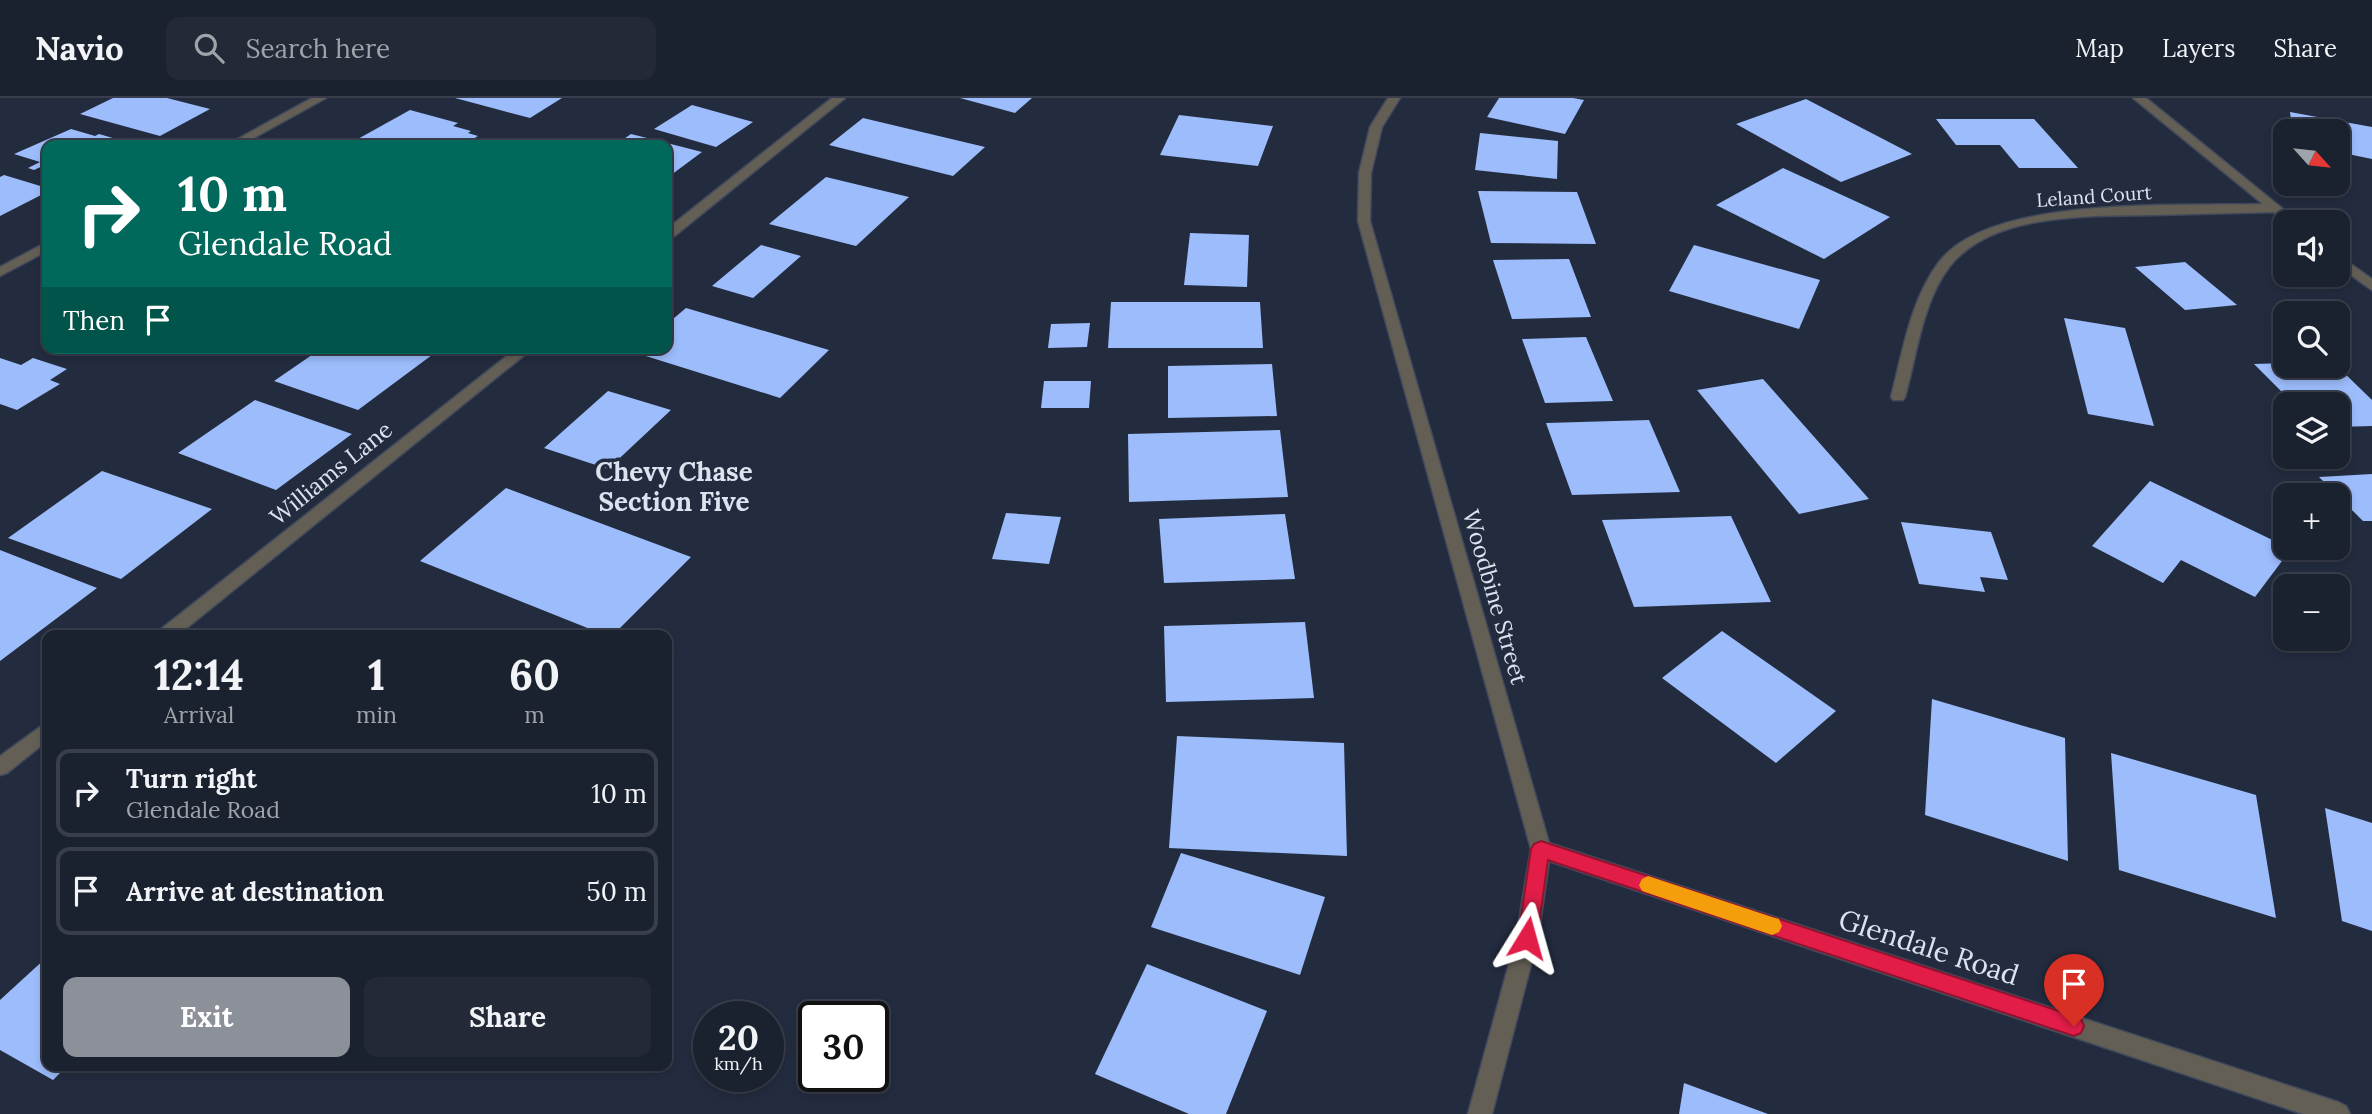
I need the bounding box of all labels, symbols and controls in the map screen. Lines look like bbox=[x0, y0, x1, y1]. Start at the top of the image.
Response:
search box bbox=[166, 17, 656, 80]
text: Navio bbox=[35, 27, 124, 69]
icon: search bbox=[190, 29, 228, 67]
text: Search here bbox=[246, 32, 390, 65]
text: Map bbox=[2075, 33, 2124, 64]
text: Layers bbox=[2162, 33, 2235, 64]
text: Share bbox=[2273, 33, 2337, 64]
north arrow bbox=[2273, 119, 2350, 196]
map controls bbox=[2273, 119, 2350, 651]
text: 10 m bbox=[178, 162, 287, 224]
icon: right bbox=[63, 168, 154, 259]
street label: Leland Court bbox=[2035, 180, 2153, 212]
button: sound bbox=[2273, 210, 2350, 287]
text: Glendale Road bbox=[178, 223, 392, 264]
icon: arrive bbox=[139, 301, 177, 339]
button: search bbox=[2273, 301, 2350, 378]
text: Then bbox=[63, 304, 125, 337]
button: layers bbox=[2273, 392, 2350, 469]
street label: Williams Lane bbox=[264, 414, 398, 531]
district label: Chevy Chase Section Five bbox=[595, 455, 753, 518]
button: + bbox=[2273, 483, 2350, 560]
street label: Woodbine Street bbox=[1457, 506, 1534, 688]
button: − bbox=[2273, 574, 2350, 651]
text: 12:14 bbox=[154, 648, 244, 702]
text: 1 bbox=[368, 648, 385, 702]
text: 60 bbox=[509, 648, 560, 702]
text: Arrival bbox=[164, 700, 234, 729]
text: min bbox=[356, 700, 397, 729]
text: m bbox=[524, 700, 545, 729]
text: Turn right bbox=[126, 762, 257, 795]
icon: right bbox=[67, 774, 105, 812]
text: 10 m bbox=[591, 777, 647, 810]
text: Glendale Road bbox=[126, 795, 280, 824]
icon: arrive bbox=[67, 872, 105, 910]
text: Arrive at destination bbox=[126, 875, 384, 908]
text: 50 m bbox=[587, 875, 647, 908]
position arrow bbox=[1490, 901, 1564, 975]
street label: Glendale Road bbox=[1834, 901, 2024, 993]
pin bbox=[2044, 954, 2104, 1026]
icon: arrive bbox=[2055, 965, 2093, 1003]
button: Exit bbox=[63, 977, 350, 1057]
button: Share bbox=[364, 977, 651, 1057]
speed limit sign: 30 bbox=[798, 1001, 889, 1092]
text: 20 bbox=[718, 1015, 759, 1060]
text: km/h bbox=[714, 1052, 763, 1075]

